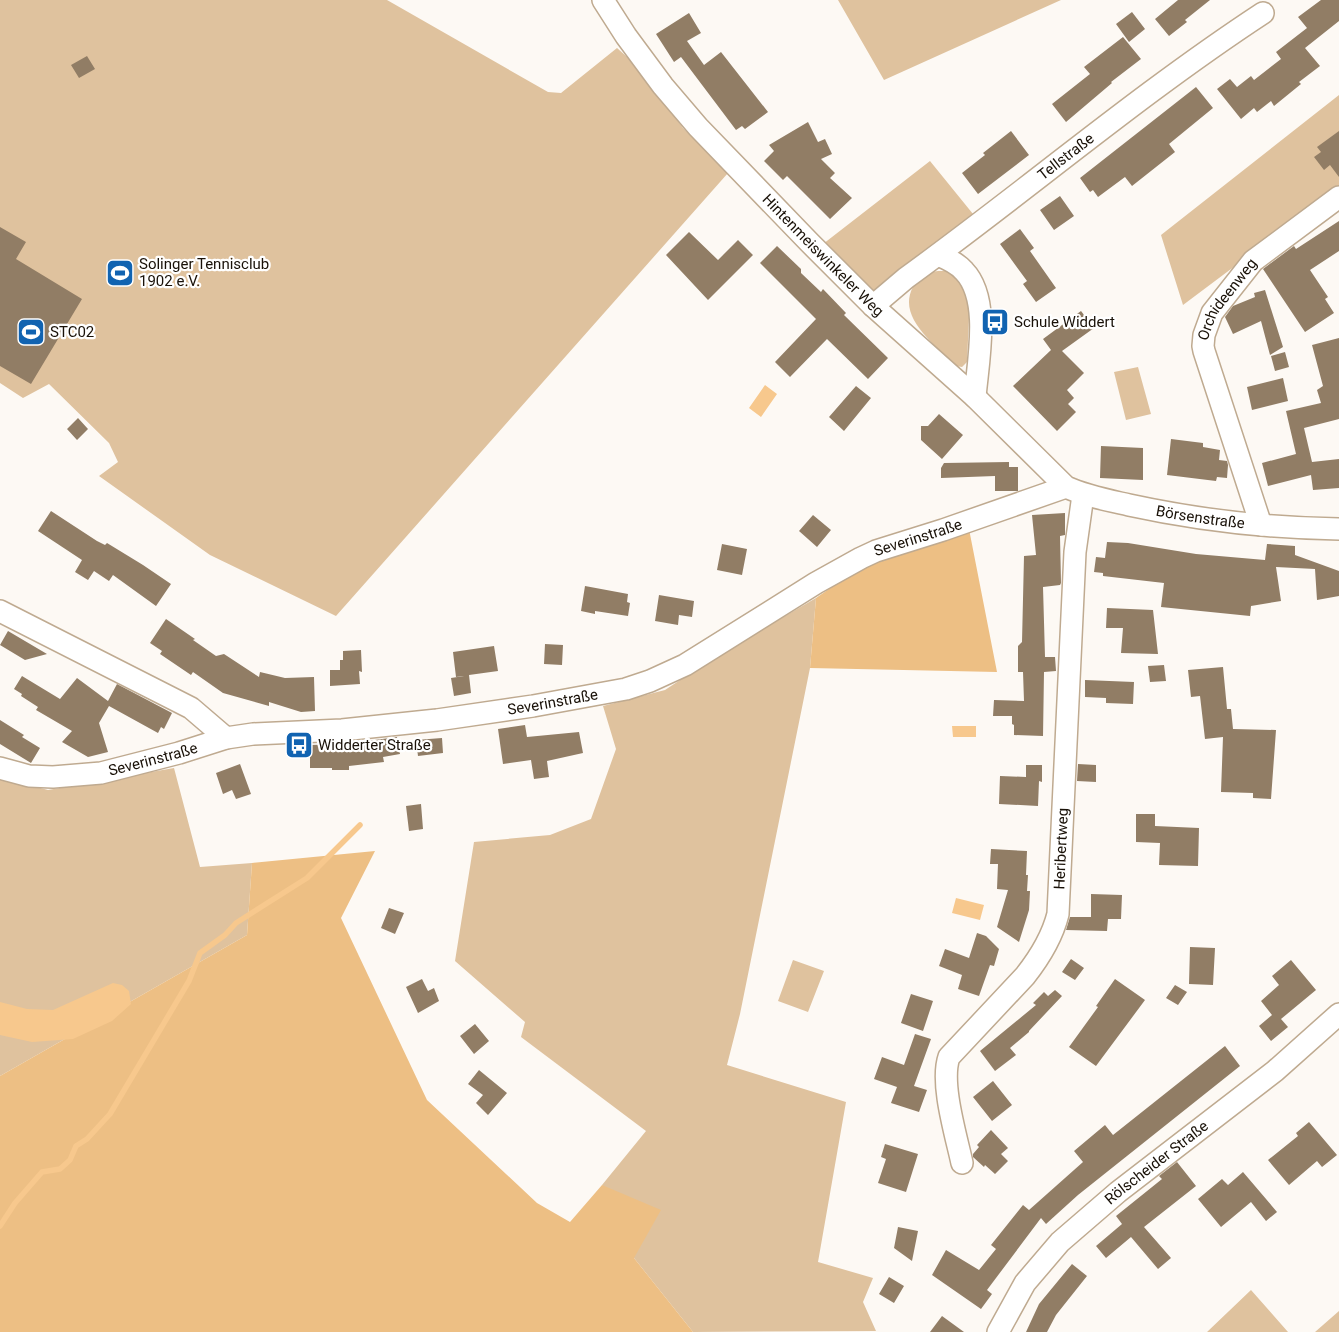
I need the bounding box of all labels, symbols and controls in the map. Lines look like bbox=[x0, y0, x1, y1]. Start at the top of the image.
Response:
street label: Tellstraße bbox=[1034, 129, 1097, 184]
street label: Hintenmeiswinkeler Weg bbox=[759, 190, 887, 320]
place label: Solinger Tennisclub 1902 e.V. bbox=[139, 255, 269, 290]
street label: Orchideenweg bbox=[1194, 255, 1261, 343]
sports icon: Solinger Tennisclub 1902 e.V. bbox=[105, 258, 135, 288]
bus stop icon: Schule Widdert bbox=[980, 307, 1010, 337]
place label: Schule Widdert bbox=[1014, 313, 1115, 331]
sports icon: STC02 bbox=[16, 317, 46, 347]
place label: STC02 bbox=[50, 323, 94, 341]
street label: Börsenstraße bbox=[1155, 502, 1246, 532]
street label: Severinstraße bbox=[872, 515, 964, 560]
street label: Severinstraße bbox=[506, 685, 599, 719]
bus stop icon: Widderter Straße bbox=[284, 730, 314, 760]
place label: Widderter Straße bbox=[318, 736, 431, 754]
street label: Severinstraße bbox=[107, 739, 200, 780]
street label: Heribertweg bbox=[1050, 807, 1072, 890]
street label: Rölscheider Straße bbox=[1101, 1117, 1212, 1208]

